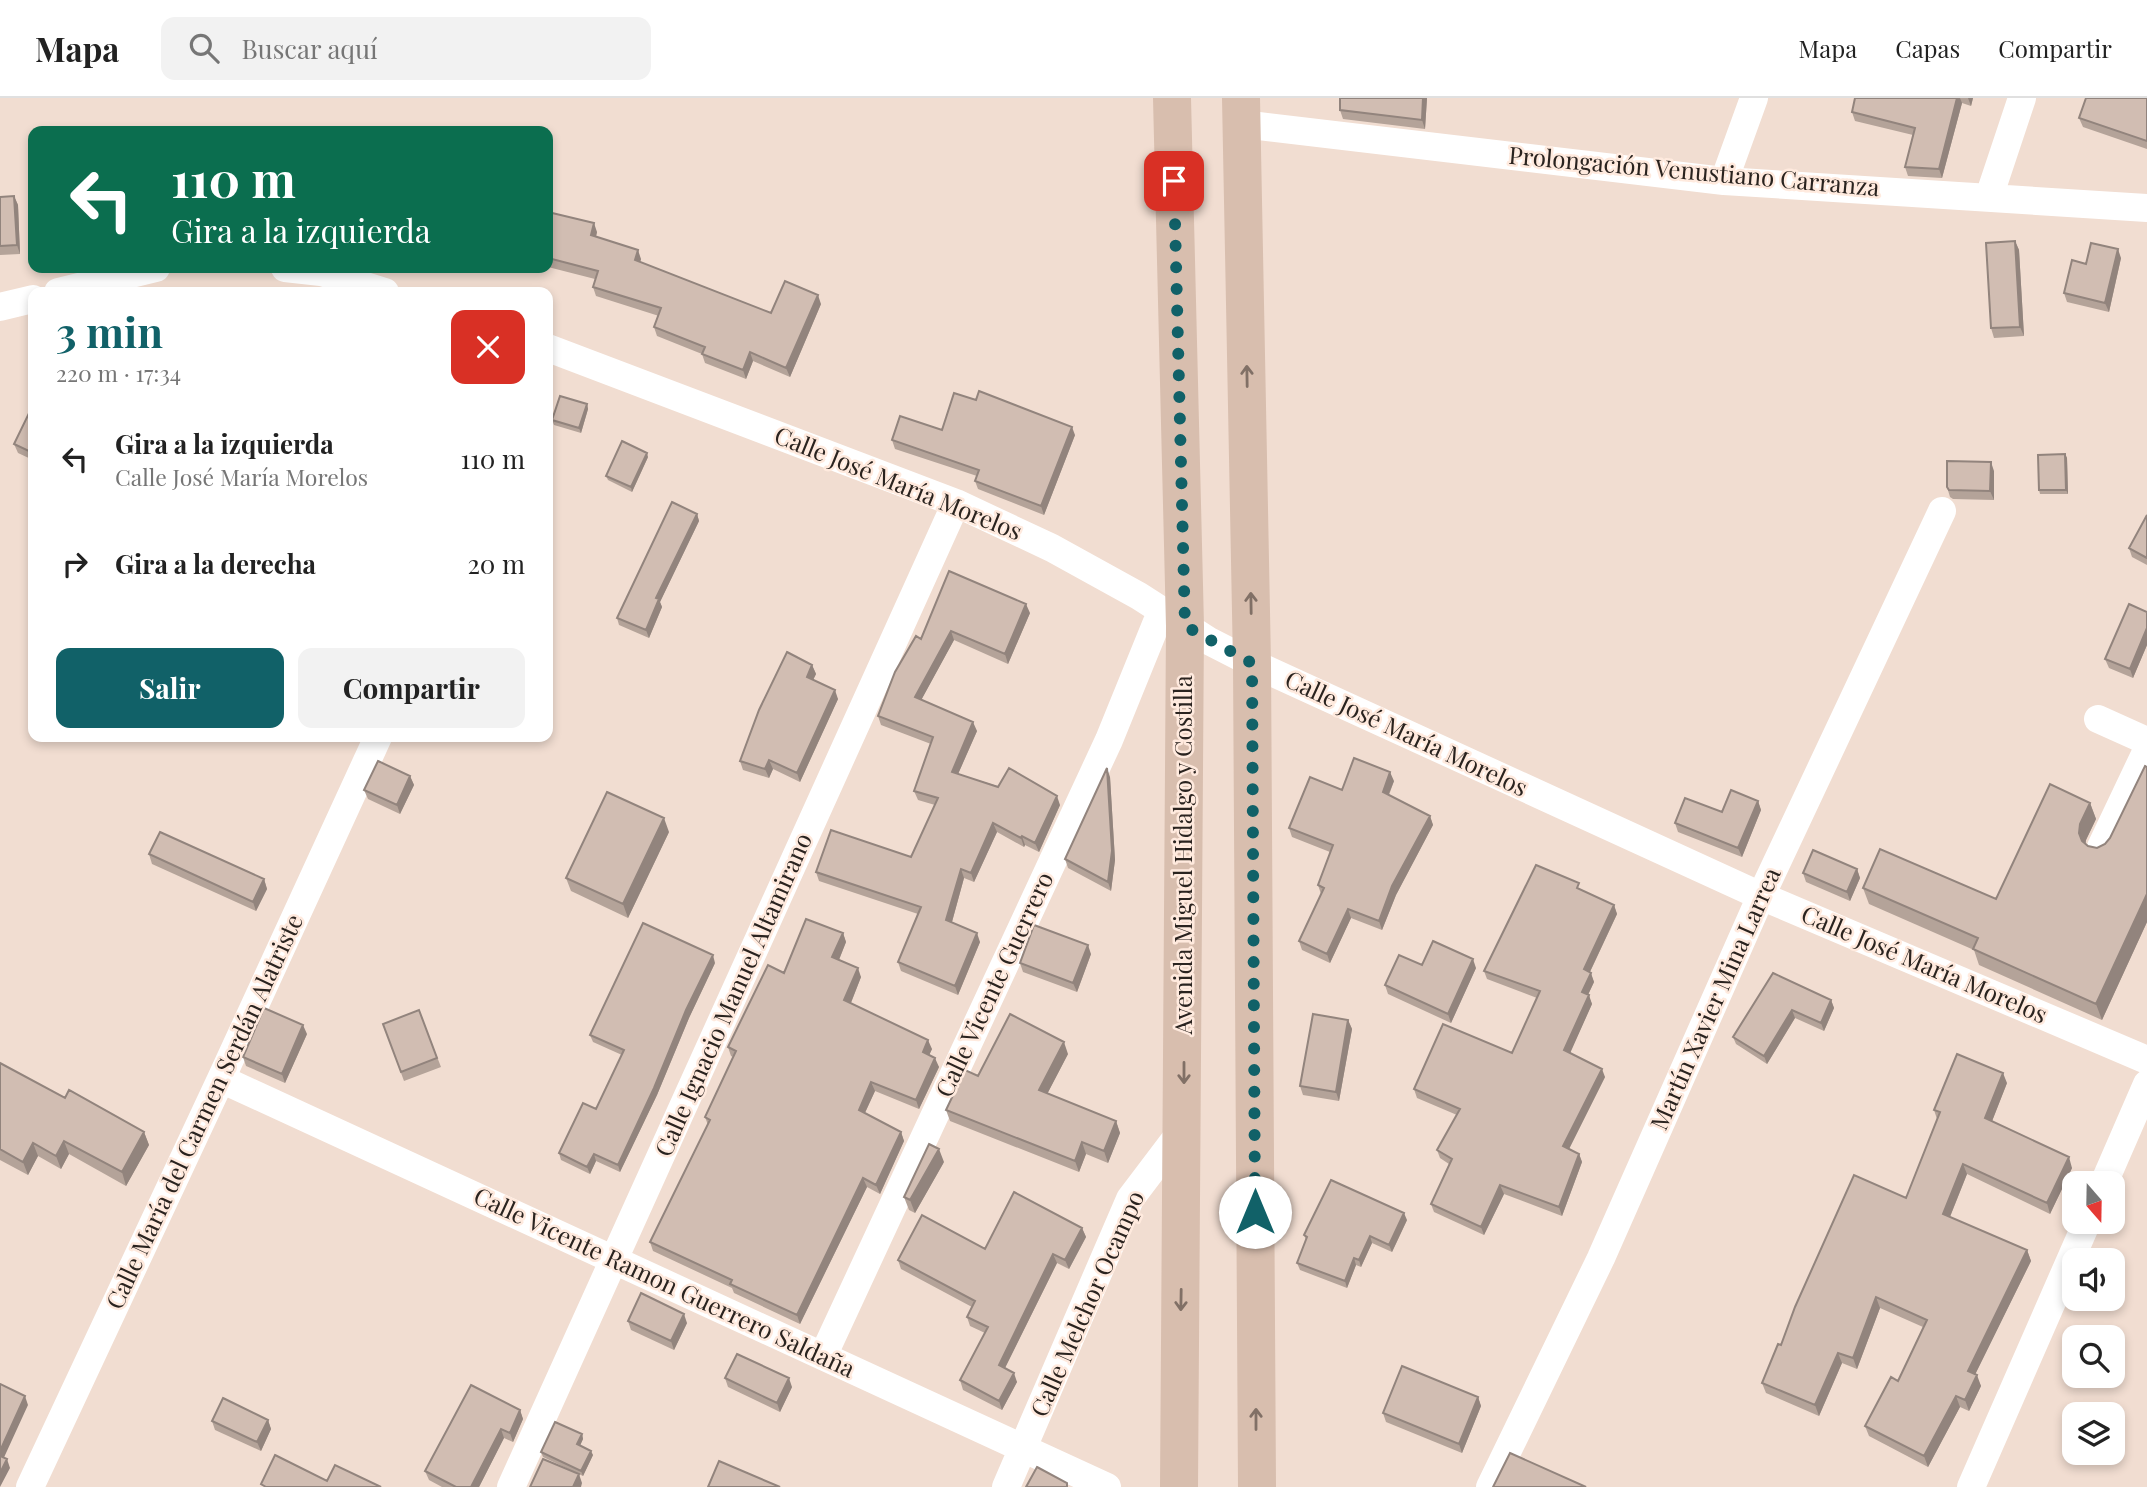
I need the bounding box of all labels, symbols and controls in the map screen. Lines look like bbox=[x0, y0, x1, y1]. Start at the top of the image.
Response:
search box bbox=[161, 17, 651, 80]
text: Mapa bbox=[35, 26, 119, 70]
icon: search bbox=[185, 29, 223, 67]
text: Buscar aquí bbox=[241, 31, 378, 66]
text: Mapa bbox=[1799, 32, 1857, 64]
text: Capas bbox=[1895, 32, 1960, 64]
text: Compartir bbox=[1998, 32, 2112, 64]
street label: Prolongación Venustiano Carranza bbox=[1507, 138, 1881, 202]
text: 110 m bbox=[171, 145, 296, 210]
pin bbox=[1144, 151, 1204, 211]
icon: left bbox=[56, 154, 147, 245]
icon: arrive bbox=[1155, 162, 1193, 200]
text: Gira a la izquierda bbox=[171, 208, 431, 251]
text: 3 min bbox=[56, 303, 163, 359]
button: close bbox=[451, 310, 525, 384]
text: 220 m · 17:34 bbox=[56, 357, 181, 388]
one-way arrow bbox=[1240, 365, 1254, 388]
street label: Calle José María Morelos bbox=[770, 418, 1027, 546]
text: Gira a la izquierda bbox=[115, 426, 334, 461]
icon: left bbox=[56, 440, 94, 478]
text: 110 m bbox=[461, 441, 525, 476]
text: Calle José María Morelos bbox=[115, 461, 368, 492]
icon: right bbox=[56, 545, 94, 583]
text: Gira a la derecha bbox=[115, 546, 316, 581]
text: 20 m bbox=[467, 546, 525, 581]
one-way arrow bbox=[1245, 592, 1258, 615]
button: Salir bbox=[56, 648, 284, 728]
button: Compartir bbox=[298, 648, 525, 728]
street label: Calle José María Morelos bbox=[1280, 662, 1533, 802]
street label: Avenida Miguel Hidalgo y Costilla bbox=[1166, 675, 1198, 1036]
street label: Calle Ignacio Manuel Altamirano bbox=[646, 827, 818, 1161]
street label: Martín Xavier Mina Larrea bbox=[1642, 862, 1787, 1134]
street label: Calle Vicente Guerrero bbox=[927, 866, 1059, 1102]
street label: Calle José María Morelos bbox=[1797, 897, 2053, 1029]
street label: Calle María del Carmen Serdán Alatriste bbox=[97, 909, 309, 1314]
one-way arrow bbox=[1177, 1061, 1191, 1084]
north arrow bbox=[2062, 1171, 2124, 1234]
map controls bbox=[2062, 1171, 2125, 1465]
position arrow bbox=[1218, 1175, 1292, 1249]
street label: Calle Vicente Ramon Guerrero Saldaña bbox=[469, 1179, 861, 1384]
street label: Calle Melchor Ocampo bbox=[1022, 1185, 1150, 1421]
button: sound bbox=[2062, 1248, 2125, 1311]
one-way arrow bbox=[1174, 1288, 1188, 1311]
button: search bbox=[2062, 1325, 2125, 1388]
button: layers bbox=[2062, 1402, 2125, 1465]
one-way arrow bbox=[1249, 1408, 1263, 1431]

